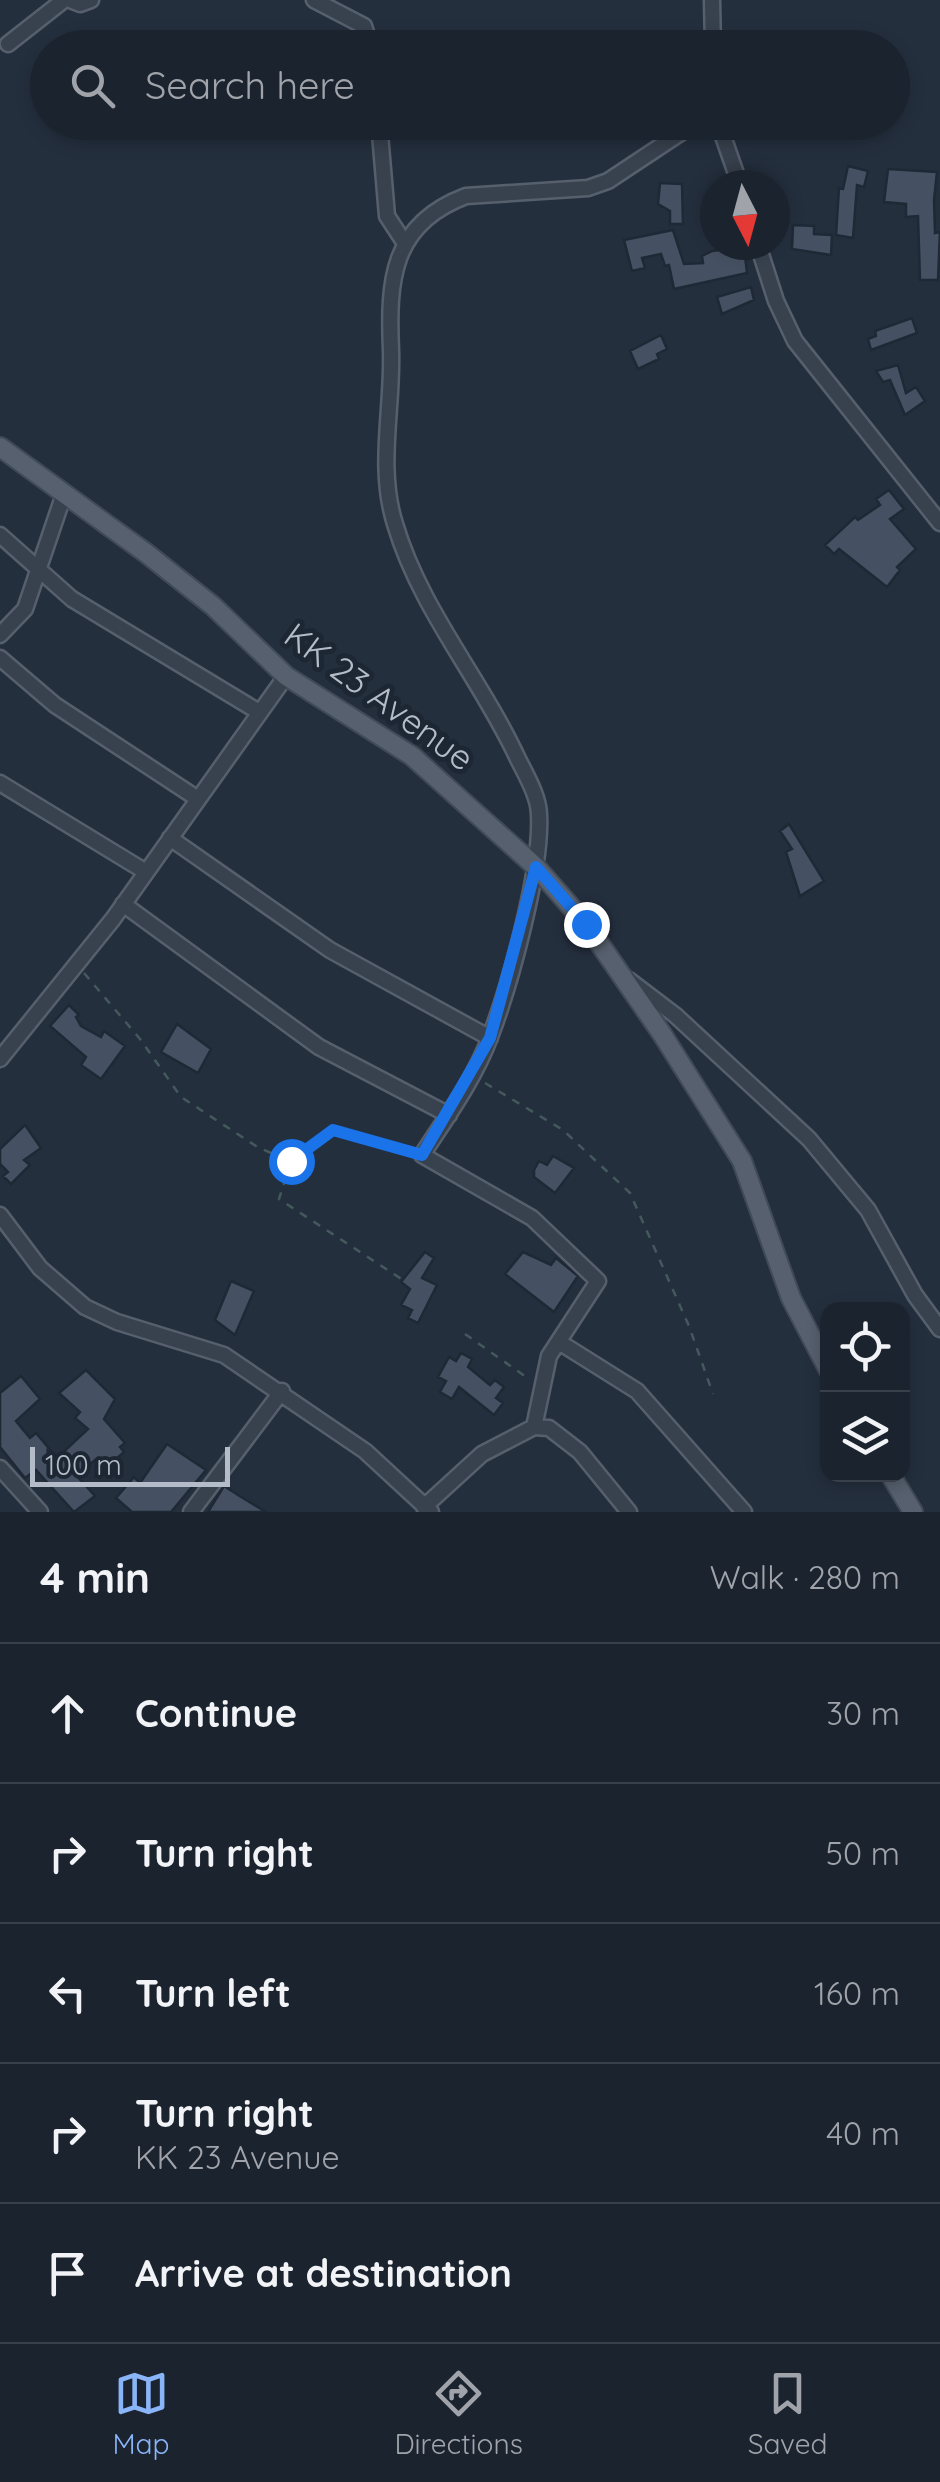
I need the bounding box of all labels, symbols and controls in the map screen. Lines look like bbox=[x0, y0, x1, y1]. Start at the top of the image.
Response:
search box bbox=[30, 30, 910, 140]
icon: search bbox=[65, 58, 120, 113]
text: Search here bbox=[145, 61, 355, 109]
north arrow bbox=[700, 170, 790, 260]
street label: KK 23 Avenue bbox=[276, 613, 483, 780]
route end bbox=[564, 902, 610, 948]
route start bbox=[269, 1139, 315, 1185]
map controls bbox=[820, 1302, 910, 1482]
button: locate bbox=[820, 1302, 910, 1392]
button: layers bbox=[820, 1392, 910, 1482]
scale bar bbox=[30, 1442, 230, 1486]
text: 100 m bbox=[45, 1447, 122, 1482]
text: 4 min bbox=[40, 1551, 150, 1604]
text: Walk · 280 m bbox=[710, 1557, 900, 1597]
icon: ahead bbox=[40, 1686, 95, 1741]
text: Continue bbox=[135, 1689, 297, 1737]
text: 30 m bbox=[826, 1693, 900, 1733]
icon: right bbox=[40, 1826, 95, 1881]
text: Turn right bbox=[135, 1829, 314, 1877]
text: 50 m bbox=[826, 1833, 900, 1873]
icon: left bbox=[40, 1966, 95, 2021]
text: Turn left bbox=[135, 1969, 291, 2017]
text: 160 m bbox=[814, 1973, 900, 2013]
text: Turn right bbox=[135, 2089, 314, 2137]
icon: right bbox=[40, 2106, 95, 2161]
text: 40 m bbox=[826, 2113, 900, 2153]
text: KK 23 Avenue bbox=[135, 2137, 340, 2177]
icon: arrive bbox=[40, 2246, 95, 2301]
text: Arrive at destination bbox=[135, 2249, 512, 2297]
tab: Map bbox=[112, 2366, 170, 2461]
tab: Directions bbox=[394, 2366, 523, 2461]
tab: Saved bbox=[748, 2366, 828, 2461]

